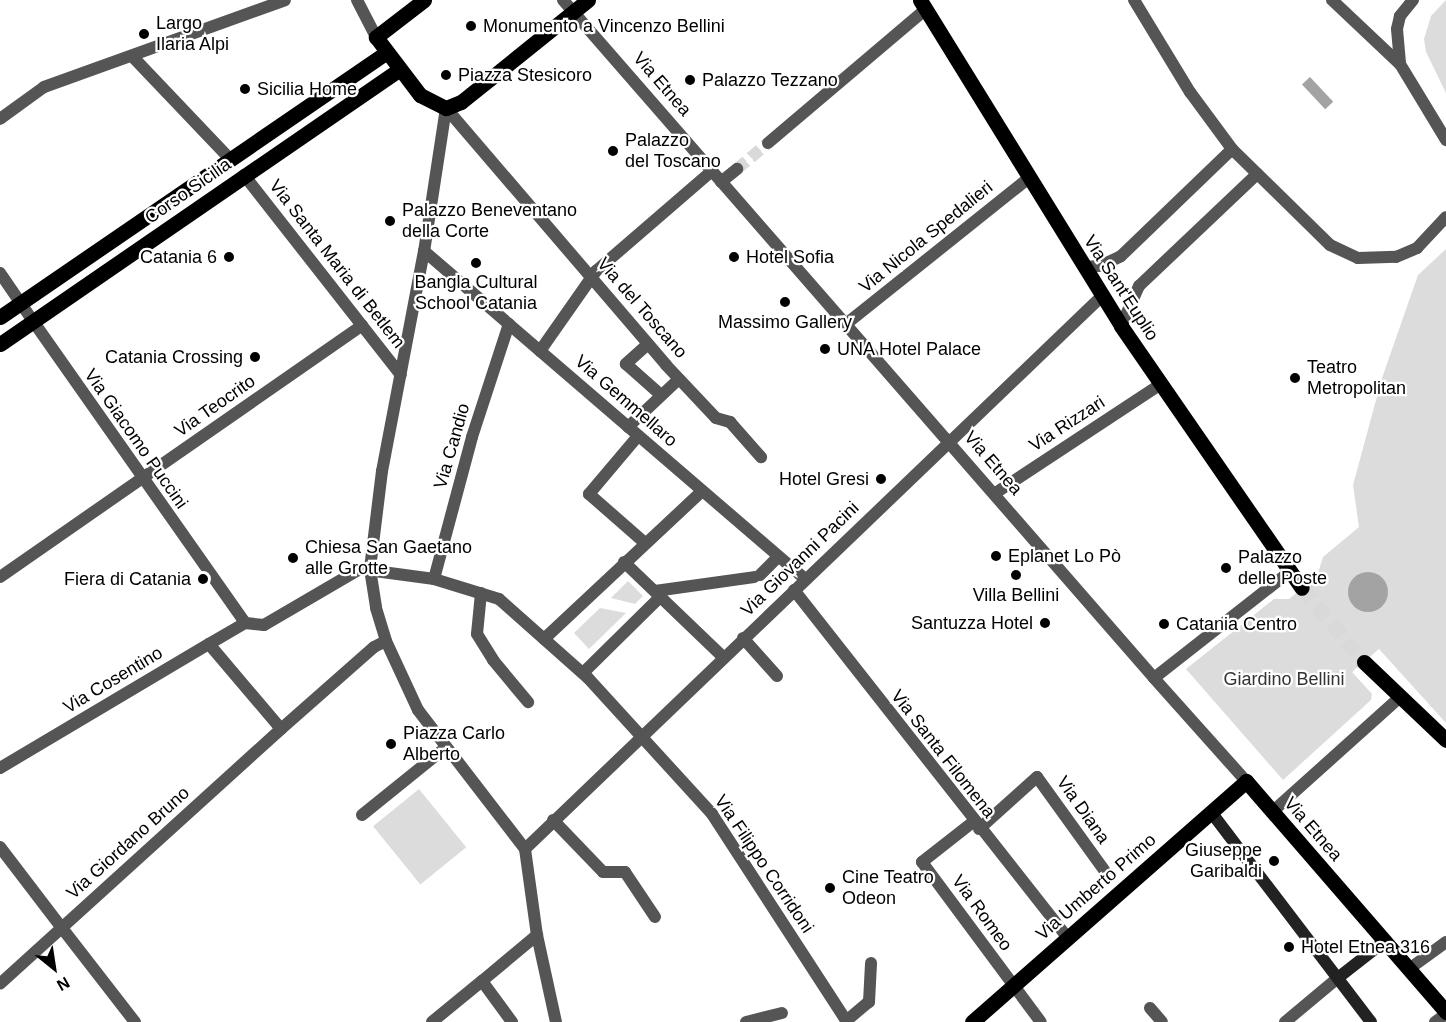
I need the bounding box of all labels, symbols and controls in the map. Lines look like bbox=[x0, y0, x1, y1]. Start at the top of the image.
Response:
place label: Largo Ilaria Alpi bbox=[156, 13, 230, 56]
place label: Monumento a Vincenzo Bellini bbox=[483, 15, 725, 37]
marker: Monumento a Vincenzo Bellini bbox=[464, 19, 478, 33]
marker: Largo Ilaria Alpi bbox=[137, 27, 151, 41]
street label: Via Etnea bbox=[628, 48, 696, 120]
place label: Piazza Stesicoro bbox=[458, 64, 592, 86]
marker: Piazza Stesicoro bbox=[439, 68, 453, 82]
place label: Palazzo Tezzano bbox=[702, 69, 838, 91]
marker: Palazzo Tezzano bbox=[683, 73, 697, 87]
place label: Sicilia Home bbox=[257, 78, 357, 100]
marker: Sicilia Home bbox=[238, 82, 252, 96]
place label: Palazzo del Toscano bbox=[625, 130, 721, 172]
marker: Palazzo del Toscano bbox=[606, 144, 620, 158]
street label: Corso Sicilia bbox=[141, 153, 235, 229]
street label: Via Santa Maria di Betlem bbox=[265, 175, 409, 353]
street label: Via Nicola Spedalieri bbox=[855, 176, 997, 298]
place label: Palazzo Beneventano della Corte bbox=[402, 200, 577, 242]
marker: Palazzo Beneventano della Corte bbox=[383, 214, 397, 228]
street label: Via Sant'Euplio bbox=[1079, 231, 1163, 345]
place label: Catania 6 bbox=[140, 246, 217, 268]
place label: Hotel Sofia bbox=[746, 246, 834, 268]
marker: Catania 6 bbox=[222, 250, 236, 264]
marker: Hotel Sofia bbox=[727, 250, 741, 264]
street label: Via del Toscano bbox=[592, 253, 692, 363]
marker: Bangla Cultural School Catania bbox=[469, 256, 483, 270]
place label: Bangla Cultural School Catania bbox=[414, 272, 538, 314]
marker: Massimo Gallery bbox=[778, 295, 792, 309]
place label: Massimo Gallery bbox=[718, 311, 852, 333]
place label: UNA Hotel Palace bbox=[837, 338, 982, 360]
marker: UNA Hotel Palace bbox=[818, 342, 832, 356]
place label: Catania Crossing bbox=[105, 346, 243, 368]
marker: Catania Crossing bbox=[248, 350, 262, 364]
street label: Via Gemmellaro bbox=[570, 351, 682, 451]
place label: Teatro Metropolitan bbox=[1307, 357, 1406, 400]
street label: Via Giacomo Puccini bbox=[80, 365, 192, 513]
street label: Via Teocrito bbox=[170, 370, 260, 442]
marker: Teatro Metropolitan bbox=[1288, 371, 1302, 385]
street label: Via Rizzari bbox=[1025, 392, 1109, 456]
street label: Via Candio bbox=[430, 401, 474, 491]
street label: Via Etnea bbox=[959, 427, 1027, 499]
place label: Hotel Gresi bbox=[779, 468, 869, 490]
marker: Hotel Gresi bbox=[874, 472, 888, 486]
street label: Via Giovanni Pacini bbox=[736, 497, 864, 621]
place label: Chiesa San Gaetano alle Grotte bbox=[305, 537, 472, 580]
place label: Eplanet Lo Pò bbox=[1008, 545, 1121, 567]
place label: Palazzo delle Poste bbox=[1238, 547, 1327, 590]
marker: Eplanet Lo Pò bbox=[989, 549, 1003, 563]
marker: Chiesa San Gaetano alle Grotte bbox=[286, 551, 300, 565]
marker: Palazzo delle Poste bbox=[1219, 561, 1233, 575]
place label: Fiera di Catania bbox=[64, 568, 191, 590]
marker: Villa Bellini bbox=[1009, 568, 1023, 582]
marker: Fiera di Catania bbox=[196, 572, 210, 586]
place label: Villa Bellini bbox=[973, 584, 1059, 606]
place label: Santuzza Hotel bbox=[911, 612, 1033, 634]
place label: Catania Centro bbox=[1176, 613, 1297, 635]
marker: Santuzza Hotel bbox=[1038, 616, 1052, 630]
marker: Catania Centro bbox=[1157, 617, 1171, 631]
street label: Via Cosentino bbox=[60, 642, 166, 718]
park label: Giardino Bellini bbox=[1223, 668, 1345, 690]
street label: Via Santa Filomena bbox=[886, 686, 1000, 822]
place label: Piazza Carlo Alberto bbox=[403, 723, 505, 766]
marker: Piazza Carlo Alberto bbox=[384, 737, 398, 751]
street label: Via Diana bbox=[1052, 772, 1114, 848]
street label: Via Giordano Bruno bbox=[62, 782, 194, 904]
street label: Via Filippo Corridoni bbox=[710, 791, 818, 937]
street label: Via Etnea bbox=[1279, 793, 1347, 865]
street label: Via Umberto Primo bbox=[1032, 829, 1160, 945]
place label: Giuseppe Garibaldi bbox=[1185, 840, 1262, 882]
marker: Giuseppe Garibaldi bbox=[1267, 854, 1281, 868]
place label: Cine Teatro Odeon bbox=[842, 867, 934, 910]
street label: Via Romeo bbox=[947, 871, 1017, 955]
marker: Cine Teatro Odeon bbox=[823, 881, 837, 895]
place label: Hotel Etnea 316 bbox=[1301, 936, 1430, 958]
north arrow bbox=[24, 938, 84, 998]
marker: Hotel Etnea 316 bbox=[1282, 940, 1296, 954]
text: N bbox=[54, 974, 73, 994]

